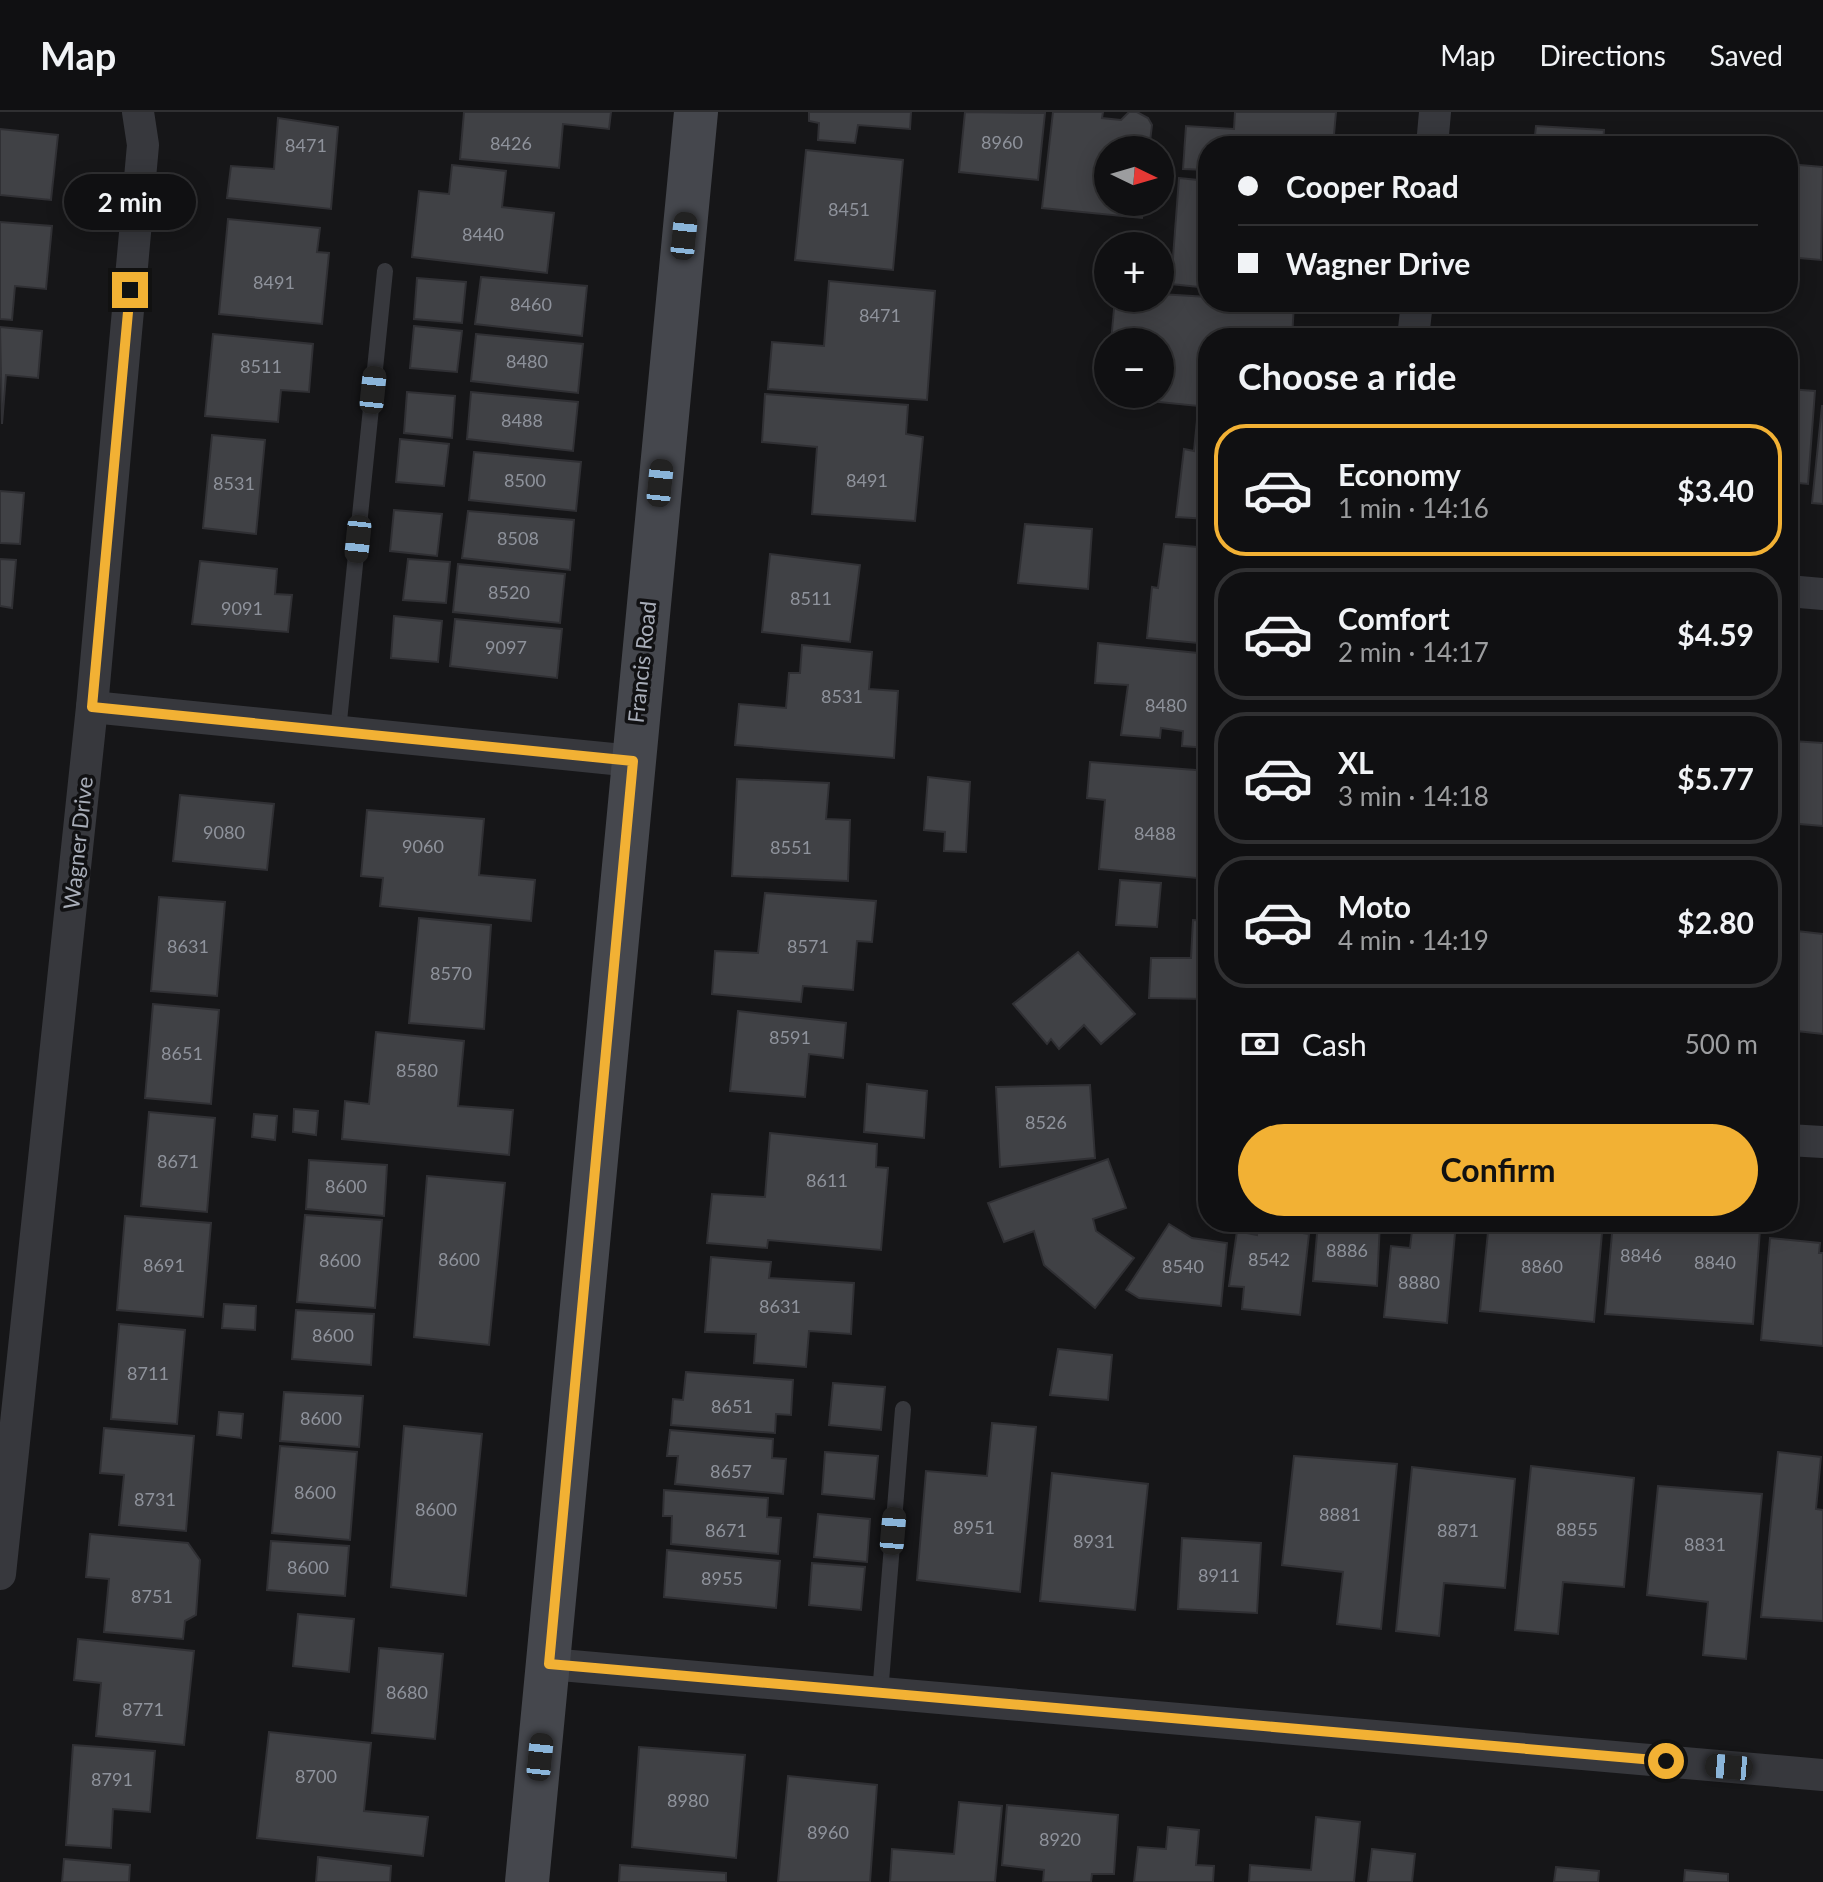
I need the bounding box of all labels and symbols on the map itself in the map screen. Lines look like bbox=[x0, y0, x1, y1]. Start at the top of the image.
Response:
house number: 8960 bbox=[981, 131, 1023, 153]
house number: 8426 bbox=[490, 132, 532, 154]
house number: 8471 bbox=[285, 134, 327, 156]
north arrow bbox=[1094, 136, 1174, 216]
callout: 2 min bbox=[64, 174, 196, 230]
house number: 8451 bbox=[828, 198, 870, 220]
car bbox=[670, 211, 698, 261]
house number: 8440 bbox=[462, 223, 504, 245]
house number: 8491 bbox=[253, 271, 295, 293]
route end bbox=[112, 272, 148, 308]
house number: 8460 bbox=[510, 293, 552, 315]
house number: 8471 bbox=[859, 304, 901, 326]
house number: 8480 bbox=[506, 350, 548, 372]
house number: 8511 bbox=[240, 355, 282, 377]
car bbox=[359, 365, 387, 415]
house number: 8488 bbox=[501, 409, 543, 431]
car bbox=[646, 458, 674, 508]
house number: 8500 bbox=[504, 469, 546, 491]
house number: 8491 bbox=[846, 469, 888, 491]
house number: 8531 bbox=[213, 472, 255, 494]
car bbox=[344, 514, 372, 564]
house number: 8508 bbox=[497, 527, 539, 549]
house number: 8520 bbox=[488, 581, 530, 603]
house number: 8511 bbox=[790, 587, 832, 609]
house number: 9091 bbox=[221, 597, 263, 619]
street label: Francis Road bbox=[622, 600, 661, 724]
house number: 9097 bbox=[485, 636, 527, 658]
house number: 8531 bbox=[821, 685, 863, 707]
house number: 8480 bbox=[1145, 694, 1187, 716]
street label: Wagner Drive bbox=[57, 775, 98, 911]
house number: 9080 bbox=[203, 821, 245, 843]
house number: 8488 bbox=[1134, 822, 1176, 844]
house number: 9060 bbox=[402, 835, 444, 857]
house number: 8551 bbox=[770, 836, 812, 858]
house number: 8631 bbox=[167, 935, 209, 957]
house number: 8571 bbox=[787, 935, 829, 957]
house number: 8570 bbox=[430, 962, 472, 984]
house number: 8591 bbox=[769, 1026, 811, 1048]
house number: 8651 bbox=[161, 1042, 203, 1064]
house number: 8580 bbox=[396, 1059, 438, 1081]
house number: 8526 bbox=[1025, 1111, 1067, 1133]
house number: 8671 bbox=[157, 1150, 199, 1172]
house number: 8611 bbox=[806, 1169, 848, 1191]
house number: 8600 bbox=[325, 1175, 367, 1197]
house number: 8886 bbox=[1326, 1239, 1368, 1261]
house number: 8846 bbox=[1620, 1244, 1662, 1266]
house number: 8600 bbox=[438, 1248, 480, 1270]
house number: 8542 bbox=[1248, 1248, 1290, 1270]
house number: 8600 bbox=[319, 1249, 361, 1271]
house number: 8840 bbox=[1694, 1251, 1736, 1273]
house number: 8691 bbox=[143, 1254, 185, 1276]
house number: 8540 bbox=[1162, 1255, 1204, 1277]
house number: 8860 bbox=[1521, 1255, 1563, 1277]
house number: 8880 bbox=[1398, 1271, 1440, 1293]
house number: 8631 bbox=[759, 1295, 801, 1317]
house number: 8600 bbox=[312, 1324, 354, 1346]
house number: 8711 bbox=[127, 1362, 169, 1384]
house number: 8651 bbox=[711, 1395, 753, 1417]
house number: 8600 bbox=[300, 1407, 342, 1429]
house number: 8657 bbox=[710, 1460, 752, 1482]
house number: 8600 bbox=[294, 1481, 336, 1503]
house number: 8731 bbox=[134, 1488, 176, 1510]
house number: 8600 bbox=[415, 1498, 457, 1520]
house number: 8881 bbox=[1319, 1503, 1361, 1525]
car bbox=[879, 1506, 907, 1556]
house number: 8951 bbox=[953, 1516, 995, 1538]
house number: 8855 bbox=[1556, 1518, 1598, 1540]
house number: 8671 bbox=[705, 1519, 747, 1541]
house number: 8871 bbox=[1437, 1519, 1479, 1541]
house number: 8931 bbox=[1073, 1530, 1115, 1552]
house number: 8831 bbox=[1684, 1533, 1726, 1555]
house number: 8600 bbox=[287, 1556, 329, 1578]
house number: 8911 bbox=[1198, 1564, 1240, 1586]
house number: 8955 bbox=[701, 1567, 743, 1589]
house number: 8751 bbox=[131, 1585, 173, 1607]
house number: 8680 bbox=[386, 1681, 428, 1703]
house number: 8771 bbox=[122, 1698, 164, 1720]
car bbox=[526, 1732, 554, 1782]
route start bbox=[1648, 1743, 1684, 1779]
car bbox=[1704, 1753, 1754, 1781]
house number: 8700 bbox=[295, 1765, 337, 1787]
house number: 8791 bbox=[91, 1768, 133, 1790]
house number: 8980 bbox=[667, 1789, 709, 1811]
house number: 8960 bbox=[807, 1821, 849, 1843]
house number: 8920 bbox=[1039, 1828, 1081, 1850]

